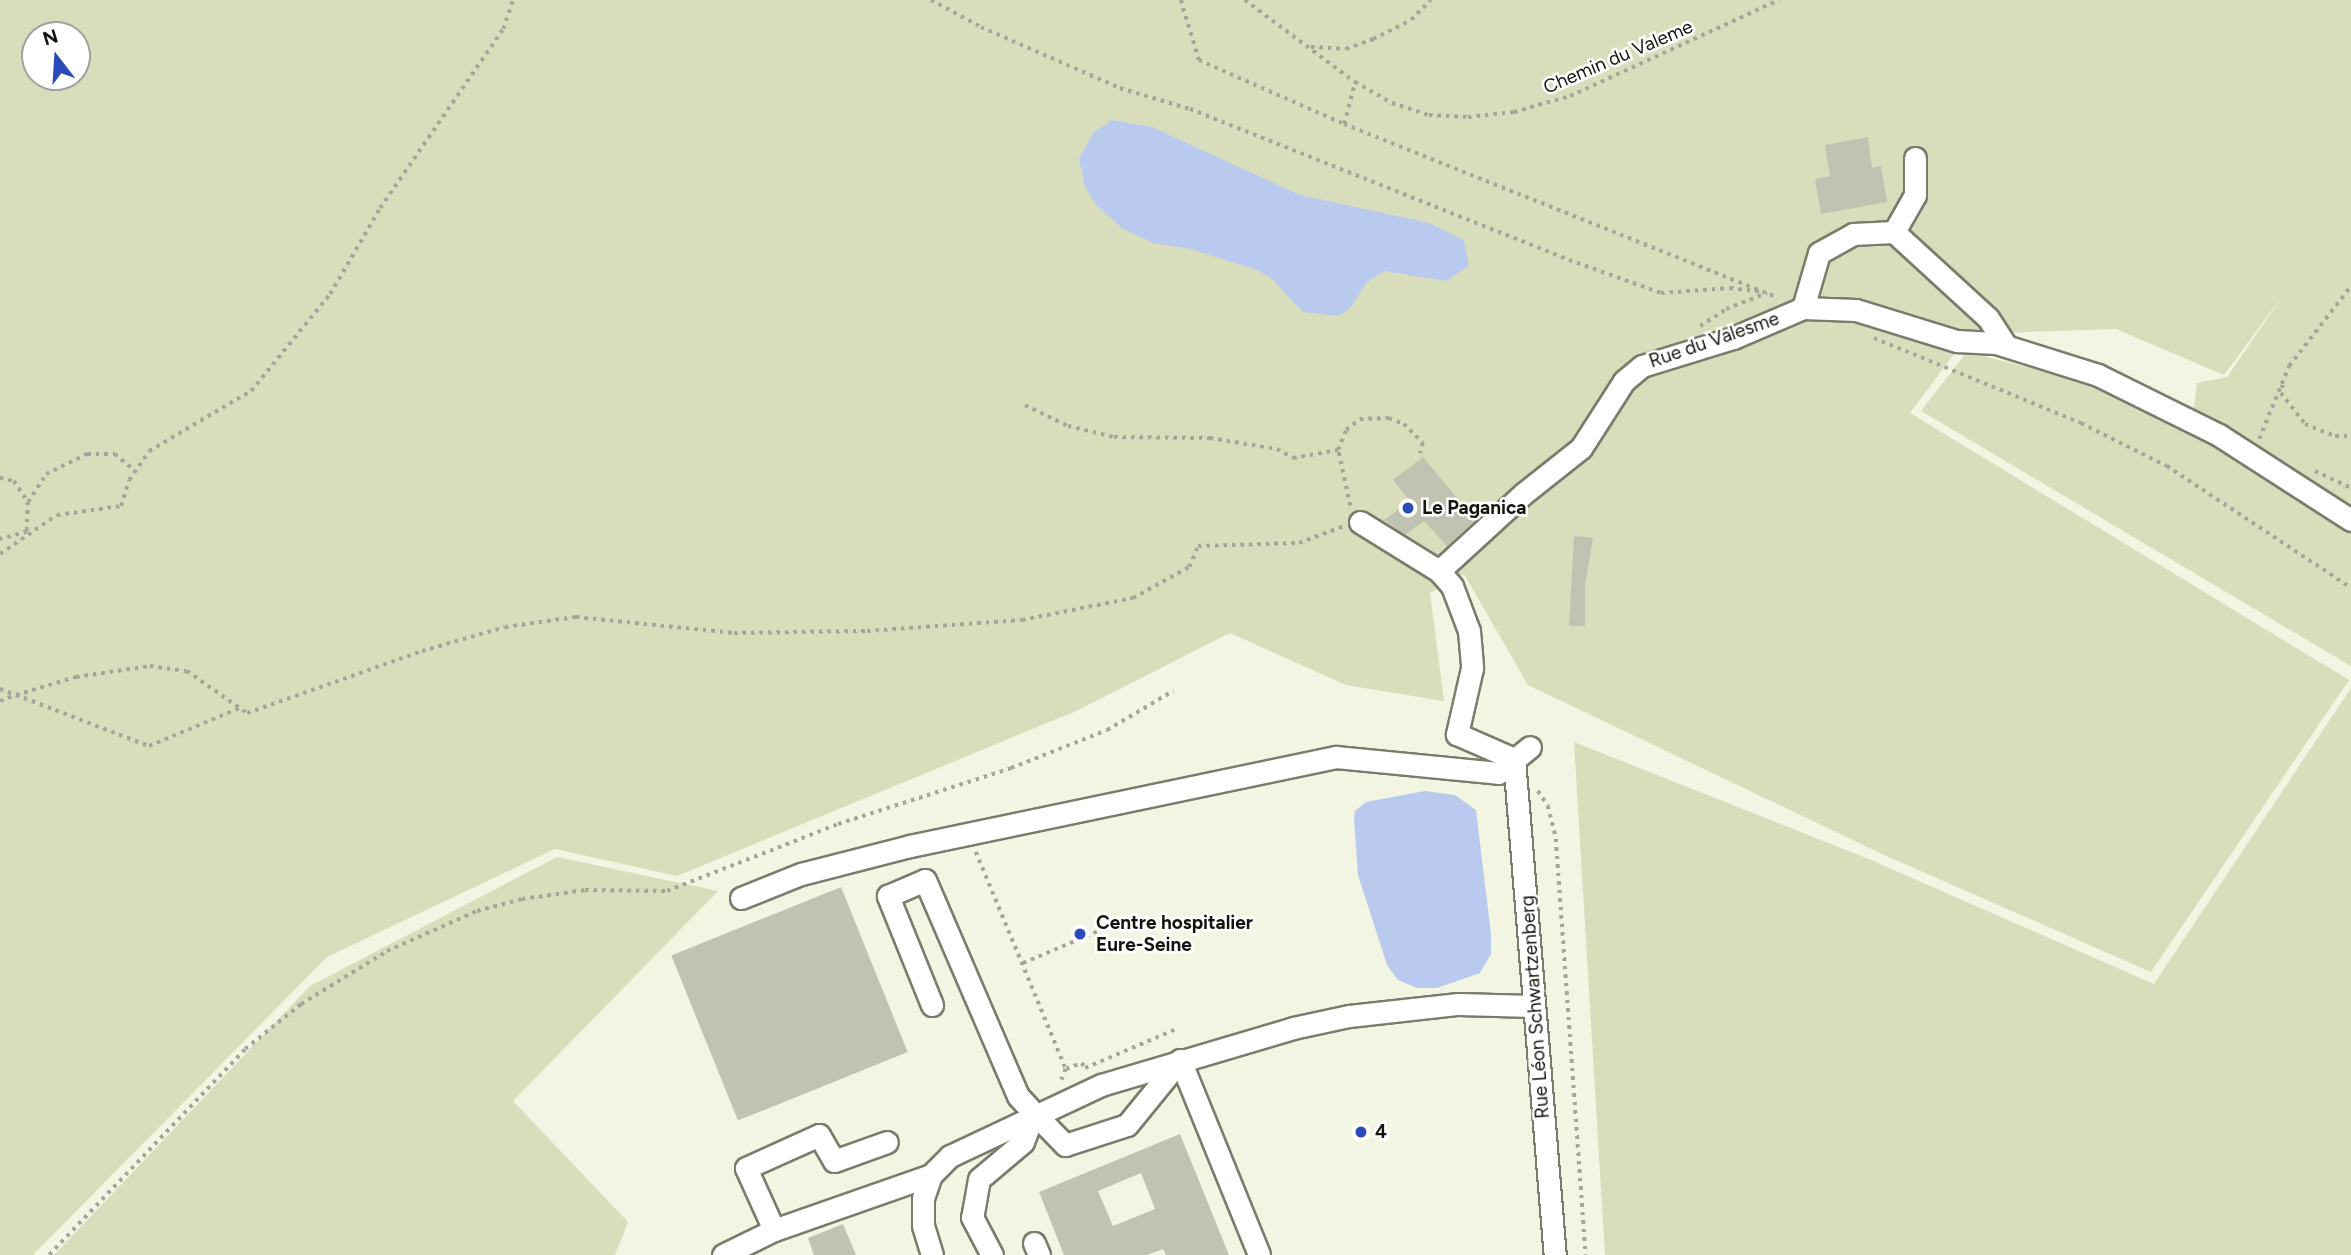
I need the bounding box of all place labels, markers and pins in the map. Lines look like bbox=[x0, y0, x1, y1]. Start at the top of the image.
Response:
place label: Le Paganica bbox=[1422, 497, 1526, 519]
marker: Le Paganica bbox=[1400, 500, 1416, 516]
place label: Centre hospitalier Eure-Seine bbox=[1096, 912, 1253, 956]
marker: Centre hospitalier Eure-Seine bbox=[1070, 924, 1090, 944]
place label: 4 bbox=[1375, 1121, 1387, 1143]
marker: 4 bbox=[1353, 1124, 1369, 1140]

